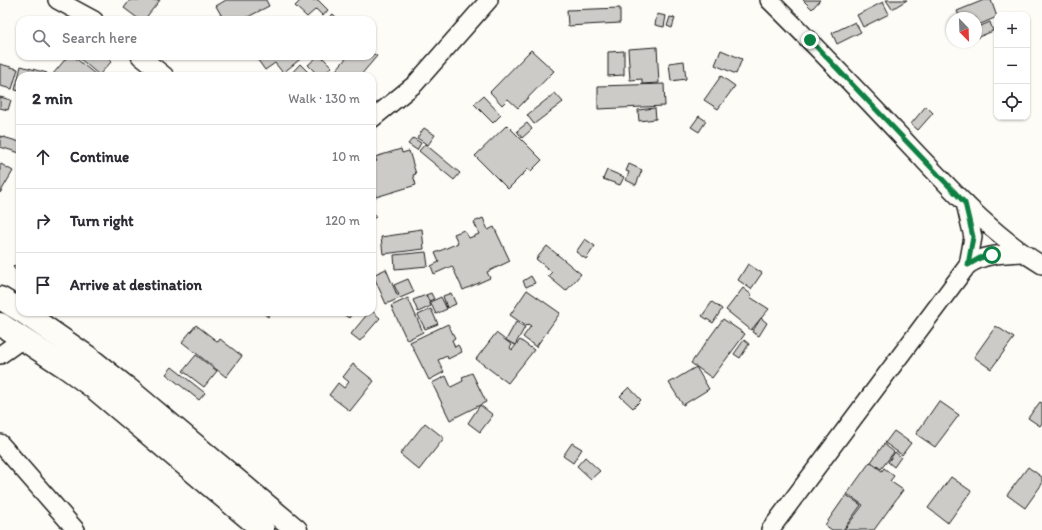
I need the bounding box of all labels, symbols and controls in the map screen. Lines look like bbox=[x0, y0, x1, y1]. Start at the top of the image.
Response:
north arrow bbox=[946, 12, 982, 48]
map controls bbox=[994, 12, 1030, 120]
button: + bbox=[994, 12, 1030, 48]
search box bbox=[16, 16, 376, 60]
icon: search bbox=[30, 27, 52, 49]
text: Search here bbox=[62, 29, 137, 47]
route end bbox=[801, 31, 819, 49]
button: − bbox=[994, 48, 1030, 84]
button: locate bbox=[994, 84, 1030, 120]
text: 2 min bbox=[32, 88, 72, 108]
text: Walk · 130 m bbox=[288, 91, 360, 106]
icon: ahead bbox=[32, 146, 54, 168]
text: Continue bbox=[70, 148, 129, 166]
text: 10 m bbox=[332, 149, 360, 164]
icon: right bbox=[32, 210, 54, 232]
text: Turn right bbox=[70, 212, 134, 230]
text: 120 m bbox=[325, 213, 360, 228]
route start bbox=[983, 246, 1001, 264]
icon: arrive bbox=[32, 274, 54, 296]
text: Arrive at destination bbox=[70, 276, 202, 294]

